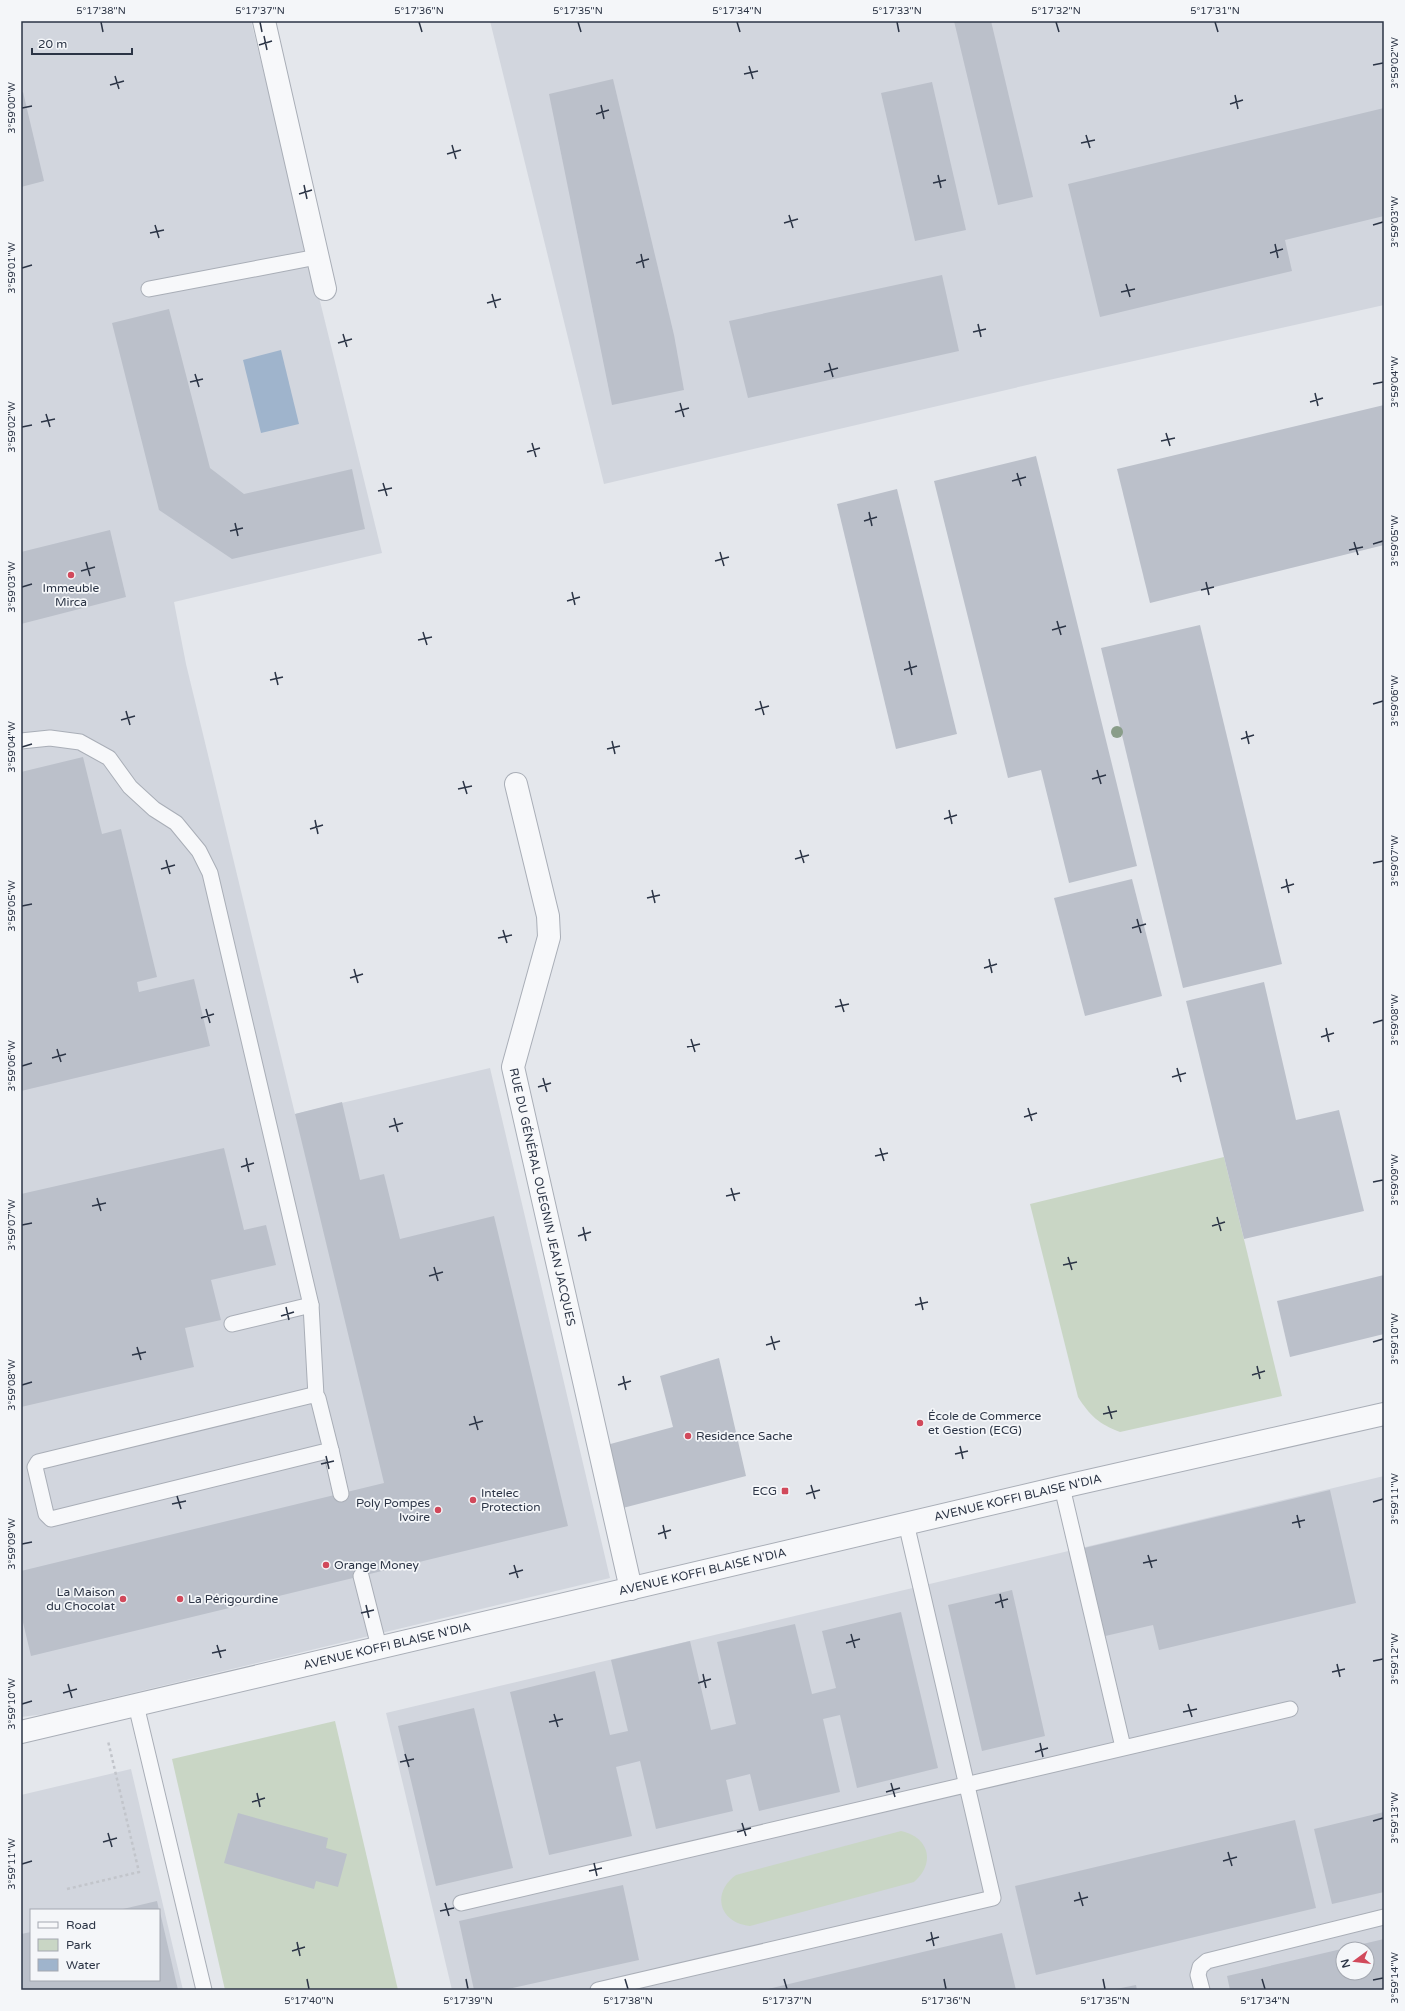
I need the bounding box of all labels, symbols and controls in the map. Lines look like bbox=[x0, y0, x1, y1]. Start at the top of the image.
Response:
text: 5°17'38"N bbox=[76, 5, 126, 17]
text: 5°17'37"N bbox=[235, 5, 285, 17]
text: 5°17'36"N bbox=[394, 5, 444, 17]
text: 5°17'35"N bbox=[553, 5, 603, 17]
text: 5°17'34"N bbox=[712, 5, 762, 17]
text: 5°17'33"N bbox=[872, 5, 922, 17]
text: 5°17'32"N bbox=[1031, 5, 1081, 17]
text: 5°17'31"N bbox=[1190, 5, 1240, 17]
scale bar bbox=[32, 30, 132, 56]
text: 20 m bbox=[38, 37, 67, 51]
text: 3°59'02"W bbox=[1389, 37, 1401, 89]
text: 3°59'00"W bbox=[6, 82, 18, 134]
text: 3°59'03"W bbox=[1389, 196, 1401, 248]
text: 3°59'01"W bbox=[6, 242, 18, 294]
text: 3°59'04"W bbox=[1389, 356, 1401, 408]
text: 3°59'02"W bbox=[6, 401, 18, 453]
text: 3°59'05"W bbox=[1389, 515, 1401, 567]
text: 3°59'03"W bbox=[6, 561, 18, 613]
marker: Immeuble Mirca bbox=[66, 570, 76, 580]
place label: Immeuble Mirca bbox=[43, 581, 100, 609]
text: 3°59'06"W bbox=[1389, 675, 1401, 727]
text: 3°59'04"W bbox=[6, 721, 18, 773]
text: 3°59'07"W bbox=[1389, 835, 1401, 887]
text: 3°59'05"W bbox=[6, 880, 18, 932]
text: 3°59'08"W bbox=[1389, 994, 1401, 1046]
text: 3°59'06"W bbox=[6, 1040, 18, 1092]
street label: RUE DU GÉNÉRAL OUEGNIN JEAN JACQUES bbox=[506, 1067, 578, 1327]
text: 3°59'09"W bbox=[1389, 1154, 1401, 1206]
text: 3°59'07"W bbox=[6, 1199, 18, 1251]
text: 3°59'10"W bbox=[1389, 1313, 1401, 1365]
text: 3°59'08"W bbox=[6, 1359, 18, 1411]
place label: École de Commerce et Gestion (ECG) bbox=[928, 1409, 1042, 1437]
marker: École de Commerce et Gestion (ECG) bbox=[915, 1418, 925, 1428]
place label: Residence Sache bbox=[696, 1429, 793, 1443]
marker: Residence Sache bbox=[683, 1431, 693, 1441]
street label: AVENUE KOFFI BLAISE N'DIA bbox=[933, 1471, 1103, 1524]
text: 3°59'11"W bbox=[1389, 1473, 1401, 1525]
place label: ECG bbox=[752, 1484, 777, 1498]
place label: Intelec Protection bbox=[481, 1486, 541, 1514]
marker: ECG bbox=[780, 1486, 790, 1496]
marker: Intelec Protection bbox=[468, 1495, 478, 1505]
place label: Poly Pompes Ivoire bbox=[356, 1496, 430, 1524]
marker: Poly Pompes Ivoire bbox=[433, 1505, 443, 1515]
text: 3°59'09"W bbox=[6, 1518, 18, 1570]
street label: AVENUE KOFFI BLAISE N'DIA bbox=[617, 1545, 788, 1598]
place label: Orange Money bbox=[334, 1558, 420, 1572]
marker: Orange Money bbox=[321, 1560, 331, 1570]
place label: La Maison du Chocolat bbox=[46, 1585, 115, 1613]
place label: La Périgourdine bbox=[188, 1592, 279, 1606]
marker: La Maison du Chocolat bbox=[118, 1594, 128, 1604]
marker: La Périgourdine bbox=[175, 1594, 185, 1604]
street label: AVENUE KOFFI BLAISE N'DIA bbox=[302, 1619, 472, 1672]
text: 3°59'12"W bbox=[1389, 1633, 1401, 1685]
text: 3°59'10"W bbox=[6, 1678, 18, 1730]
text: 3°59'13"W bbox=[1389, 1792, 1401, 1844]
text: 3°59'11"W bbox=[6, 1838, 18, 1890]
legend bbox=[30, 1909, 160, 1981]
text: Road bbox=[66, 1918, 96, 1932]
text: Park bbox=[66, 1938, 92, 1952]
north arrow bbox=[1335, 1941, 1375, 1981]
text: 3°59'14"W bbox=[1389, 1952, 1401, 2004]
text: Water bbox=[66, 1958, 101, 1972]
text: N bbox=[1338, 1958, 1353, 1969]
text: 5°17'40"N bbox=[284, 1995, 334, 2007]
text: 5°17'39"N bbox=[443, 1995, 493, 2007]
text: 5°17'38"N bbox=[603, 1995, 653, 2007]
text: 5°17'37"N bbox=[762, 1995, 812, 2007]
text: 5°17'36"N bbox=[921, 1995, 971, 2007]
text: 5°17'35"N bbox=[1080, 1995, 1130, 2007]
text: 5°17'34"N bbox=[1240, 1995, 1290, 2007]

